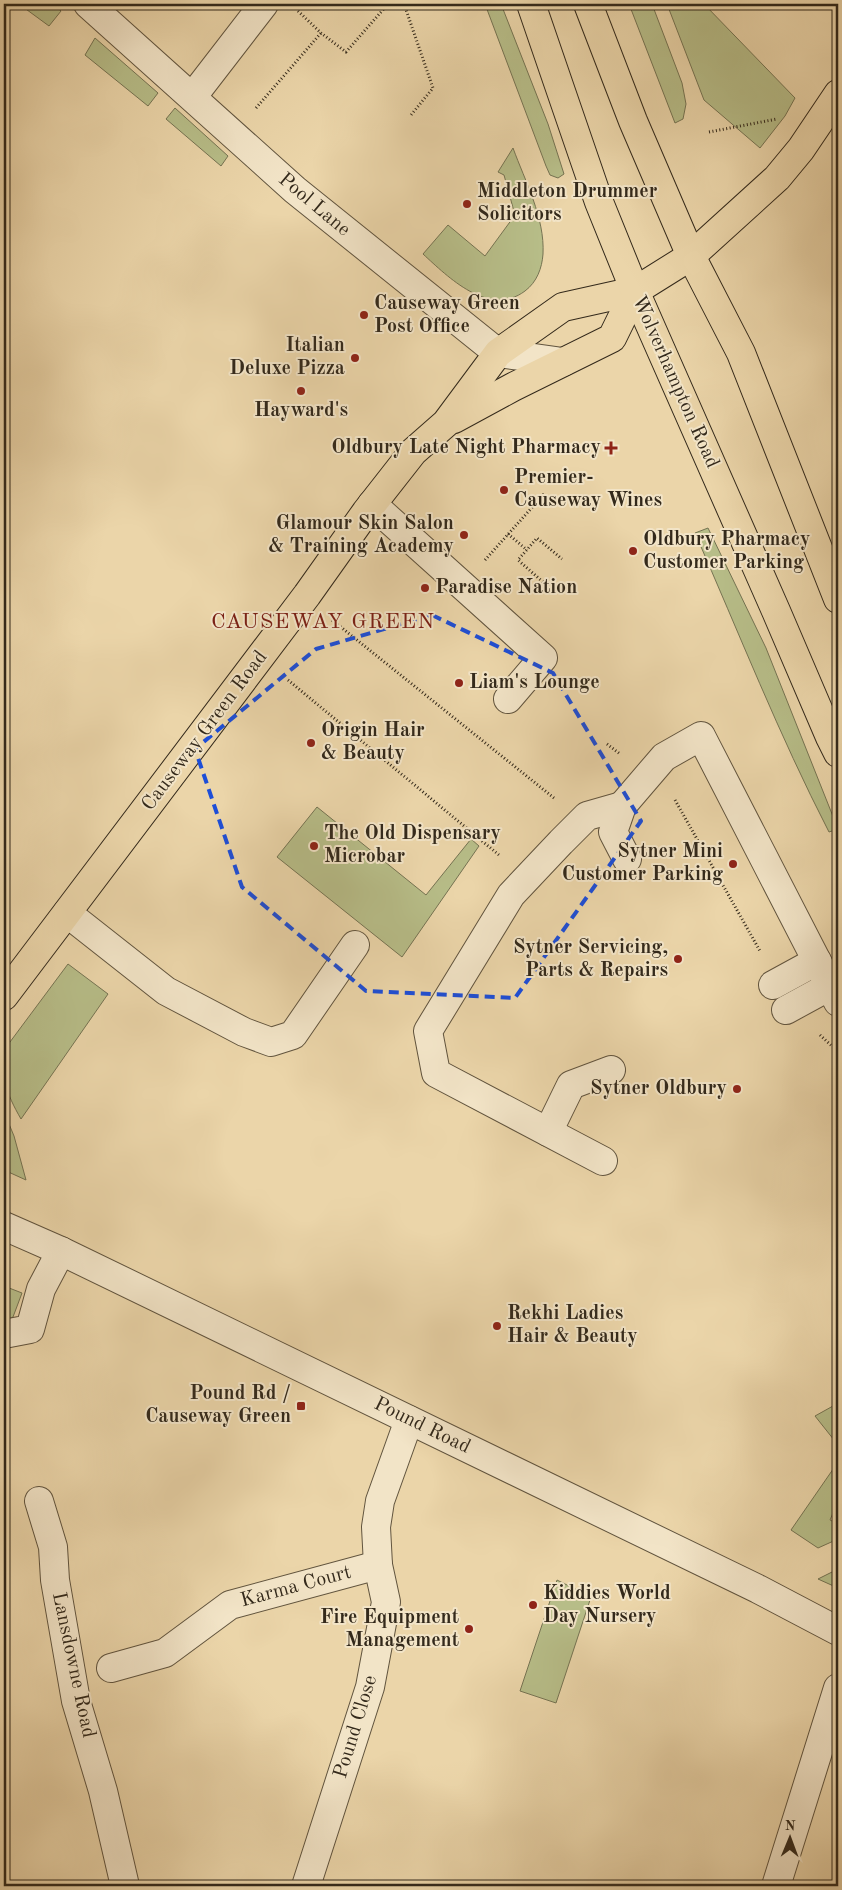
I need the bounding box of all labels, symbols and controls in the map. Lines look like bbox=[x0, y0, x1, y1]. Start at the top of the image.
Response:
street label: Pool Lane bbox=[274, 169, 354, 241]
place label: Middleton Drummer Solicitors bbox=[477, 182, 658, 225]
marker: Middleton Drummer Solicitors bbox=[461, 198, 473, 210]
street label: Wolverhampton Road bbox=[628, 293, 722, 471]
place label: Causeway Green Post Office bbox=[374, 294, 520, 337]
marker: Causeway Green Post Office bbox=[358, 309, 370, 321]
place label: Italian Deluxe Pizza bbox=[229, 336, 345, 379]
marker: Italian Deluxe Pizza bbox=[349, 352, 361, 364]
marker: Hayward's bbox=[295, 385, 307, 397]
place label: Hayward's bbox=[254, 401, 348, 421]
place label: Oldbury Late Night Pharmacy bbox=[331, 438, 601, 458]
marker: Oldbury Late Night Pharmacy bbox=[605, 442, 617, 454]
place label: Premier- Causeway Wines bbox=[514, 468, 662, 511]
marker: Premier- Causeway Wines bbox=[498, 484, 510, 496]
place label: Glamour Skin Salon & Training Academy bbox=[268, 514, 454, 557]
marker: Glamour Skin Salon & Training Academy bbox=[458, 529, 470, 541]
place label: Oldbury Pharmacy Customer Parking bbox=[643, 530, 811, 573]
marker: Oldbury Pharmacy Customer Parking bbox=[627, 545, 639, 557]
place label: Paradise Nation bbox=[435, 578, 577, 598]
marker: Paradise Nation bbox=[419, 582, 431, 594]
district label: CAUSEWAY GREEN bbox=[211, 611, 435, 633]
street label: Causeway Green Road bbox=[139, 647, 271, 815]
place label: Liam's Lounge bbox=[469, 673, 600, 693]
marker: Liam's Lounge bbox=[453, 677, 465, 689]
place label: Origin Hair & Beauty bbox=[321, 721, 425, 764]
marker: Origin Hair & Beauty bbox=[305, 737, 317, 749]
place label: The Old Dispensary Microbar bbox=[324, 824, 501, 867]
marker: The Old Dispensary Microbar bbox=[308, 840, 320, 852]
place label: Sytner Mini Customer Parking bbox=[562, 842, 723, 885]
marker: Sytner Mini Customer Parking bbox=[727, 858, 739, 870]
place label: Sytner Servicing, Parts & Repairs bbox=[513, 938, 668, 981]
marker: Sytner Servicing, Parts & Repairs bbox=[672, 953, 684, 965]
place label: Sytner Oldbury bbox=[590, 1079, 727, 1099]
marker: Sytner Oldbury bbox=[731, 1083, 743, 1095]
place label: Rekhi Ladies Hair & Beauty bbox=[507, 1304, 638, 1347]
marker: Rekhi Ladies Hair & Beauty bbox=[491, 1320, 503, 1332]
place label: Pound Rd / Causeway Green bbox=[145, 1384, 291, 1427]
street label: Pound Road bbox=[371, 1394, 473, 1458]
marker: Pound Rd / Causeway Green bbox=[295, 1400, 307, 1412]
street label: Karma Court bbox=[238, 1563, 354, 1611]
place label: Kiddies World Day Nursery bbox=[543, 1584, 671, 1627]
street label: Lansdowne Road bbox=[48, 1590, 98, 1740]
marker: Kiddies World Day Nursery bbox=[527, 1599, 539, 1611]
place label: Fire Equipment Management bbox=[320, 1608, 459, 1651]
marker: Fire Equipment Management bbox=[463, 1623, 475, 1635]
street label: Pound Close bbox=[331, 1673, 381, 1781]
north arrow bbox=[764, 1812, 814, 1862]
text: N bbox=[785, 1819, 796, 1833]

